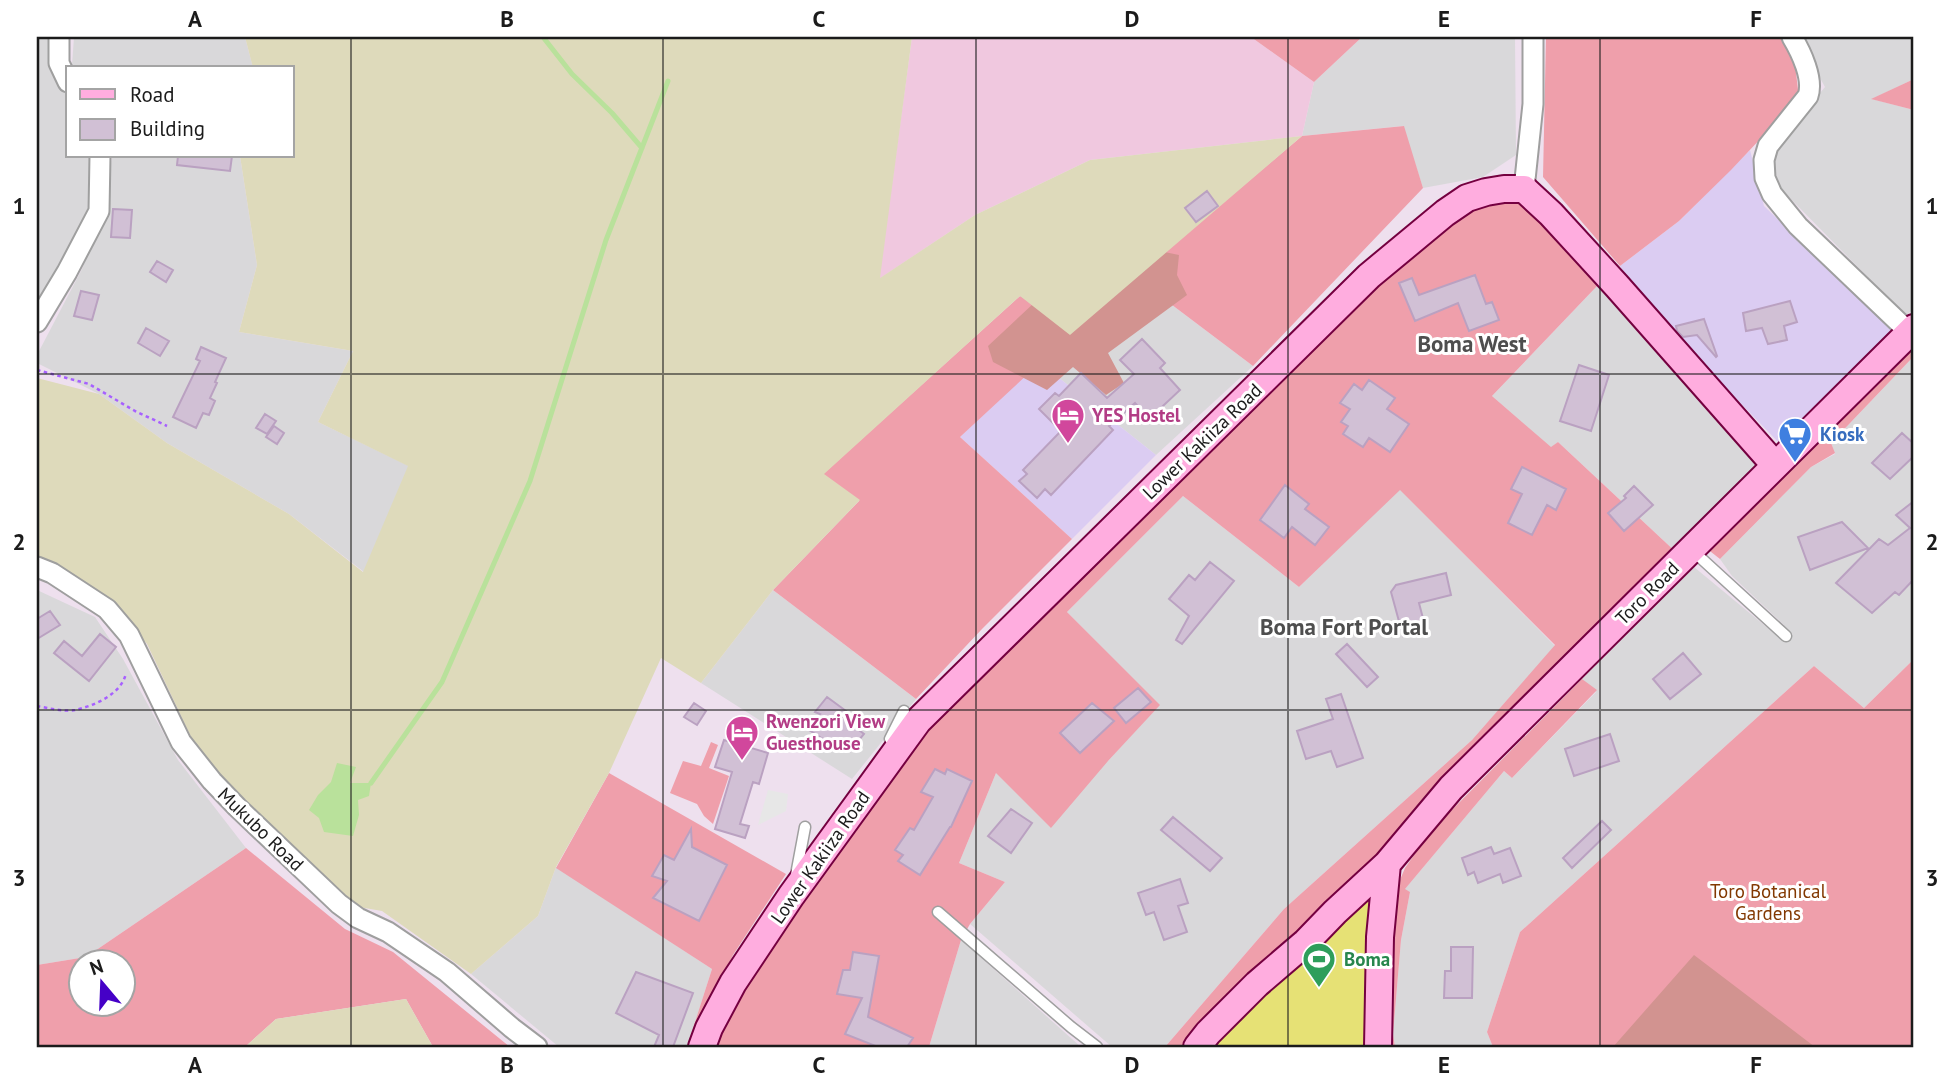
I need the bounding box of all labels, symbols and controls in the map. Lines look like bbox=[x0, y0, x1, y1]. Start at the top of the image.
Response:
text: A bbox=[188, 4, 202, 33]
text: B bbox=[500, 4, 514, 33]
text: C bbox=[813, 4, 826, 33]
text: D bbox=[1125, 4, 1139, 33]
text: E bbox=[1438, 4, 1450, 33]
text: F bbox=[1750, 4, 1762, 33]
legend bbox=[66, 66, 294, 158]
text: Road bbox=[130, 81, 174, 108]
text: Building bbox=[130, 115, 205, 142]
text: 1 bbox=[12, 191, 26, 220]
text: 1 bbox=[1925, 191, 1939, 220]
district label: Boma West bbox=[1417, 329, 1527, 358]
street label: Lower Kakiiza Road bbox=[1137, 378, 1267, 504]
hotel icon: YES Hostel bbox=[1049, 396, 1087, 445]
place label: YES Hostel bbox=[1091, 403, 1181, 427]
supermarket icon: Kiosk bbox=[1776, 415, 1814, 464]
place label: Kiosk bbox=[1820, 422, 1865, 446]
text: 2 bbox=[12, 527, 26, 556]
text: 2 bbox=[1925, 527, 1939, 556]
street label: Toro Road bbox=[1610, 556, 1684, 630]
district label: Boma Fort Portal bbox=[1260, 612, 1428, 641]
place label: Rwenzori View Guesthouse bbox=[766, 709, 885, 755]
hotel icon: Rwenzori View Guesthouse bbox=[723, 713, 761, 762]
street label: Mukubo Road bbox=[213, 782, 309, 876]
street label: Lower Kakiiza Road bbox=[765, 786, 875, 928]
text: 3 bbox=[12, 863, 26, 892]
text: 3 bbox=[1925, 863, 1939, 892]
park label: Toro Botanical Gardens bbox=[1710, 879, 1827, 925]
sports icon: Boma bbox=[1300, 940, 1338, 989]
place label: Boma bbox=[1344, 947, 1390, 971]
north arrow bbox=[66, 948, 136, 1018]
text: N bbox=[87, 954, 106, 980]
text: A bbox=[188, 1050, 202, 1079]
text: B bbox=[500, 1050, 514, 1079]
text: C bbox=[813, 1050, 826, 1079]
text: D bbox=[1125, 1050, 1139, 1079]
text: E bbox=[1438, 1050, 1450, 1079]
text: F bbox=[1750, 1050, 1762, 1079]

